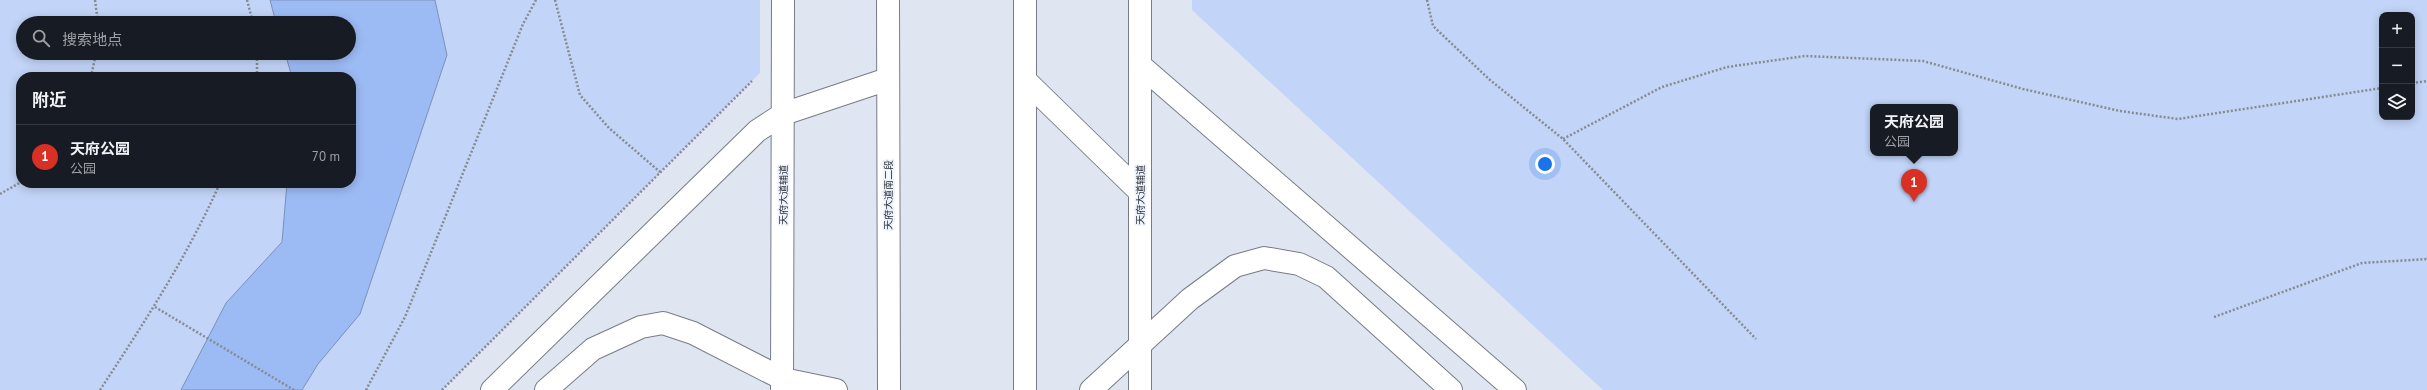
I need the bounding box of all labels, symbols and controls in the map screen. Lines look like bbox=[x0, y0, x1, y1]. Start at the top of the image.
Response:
map controls bbox=[2379, 12, 2415, 120]
button: + bbox=[2379, 12, 2415, 48]
search box bbox=[16, 16, 356, 60]
icon: search bbox=[30, 27, 52, 49]
text: 搜索地点 bbox=[62, 30, 122, 49]
button: − bbox=[2379, 48, 2415, 84]
button: layers bbox=[2379, 84, 2415, 120]
text: 附近 bbox=[32, 89, 66, 111]
popup bbox=[1870, 104, 1958, 156]
text: 天府公园 bbox=[1884, 112, 1944, 131]
text: 公园 bbox=[1884, 133, 1910, 150]
text: 天府公园 bbox=[70, 139, 130, 158]
text: 1 bbox=[41, 148, 49, 165]
text: 70 m bbox=[312, 148, 340, 165]
your location bbox=[1535, 154, 1555, 174]
text: 公园 bbox=[70, 160, 96, 177]
street label: 天府大道南二段 bbox=[882, 160, 895, 230]
street label: 天府大道辅道 bbox=[777, 165, 790, 225]
street label: 天府大道辅道 bbox=[1134, 165, 1147, 225]
pin: 1 bbox=[1901, 169, 1927, 202]

